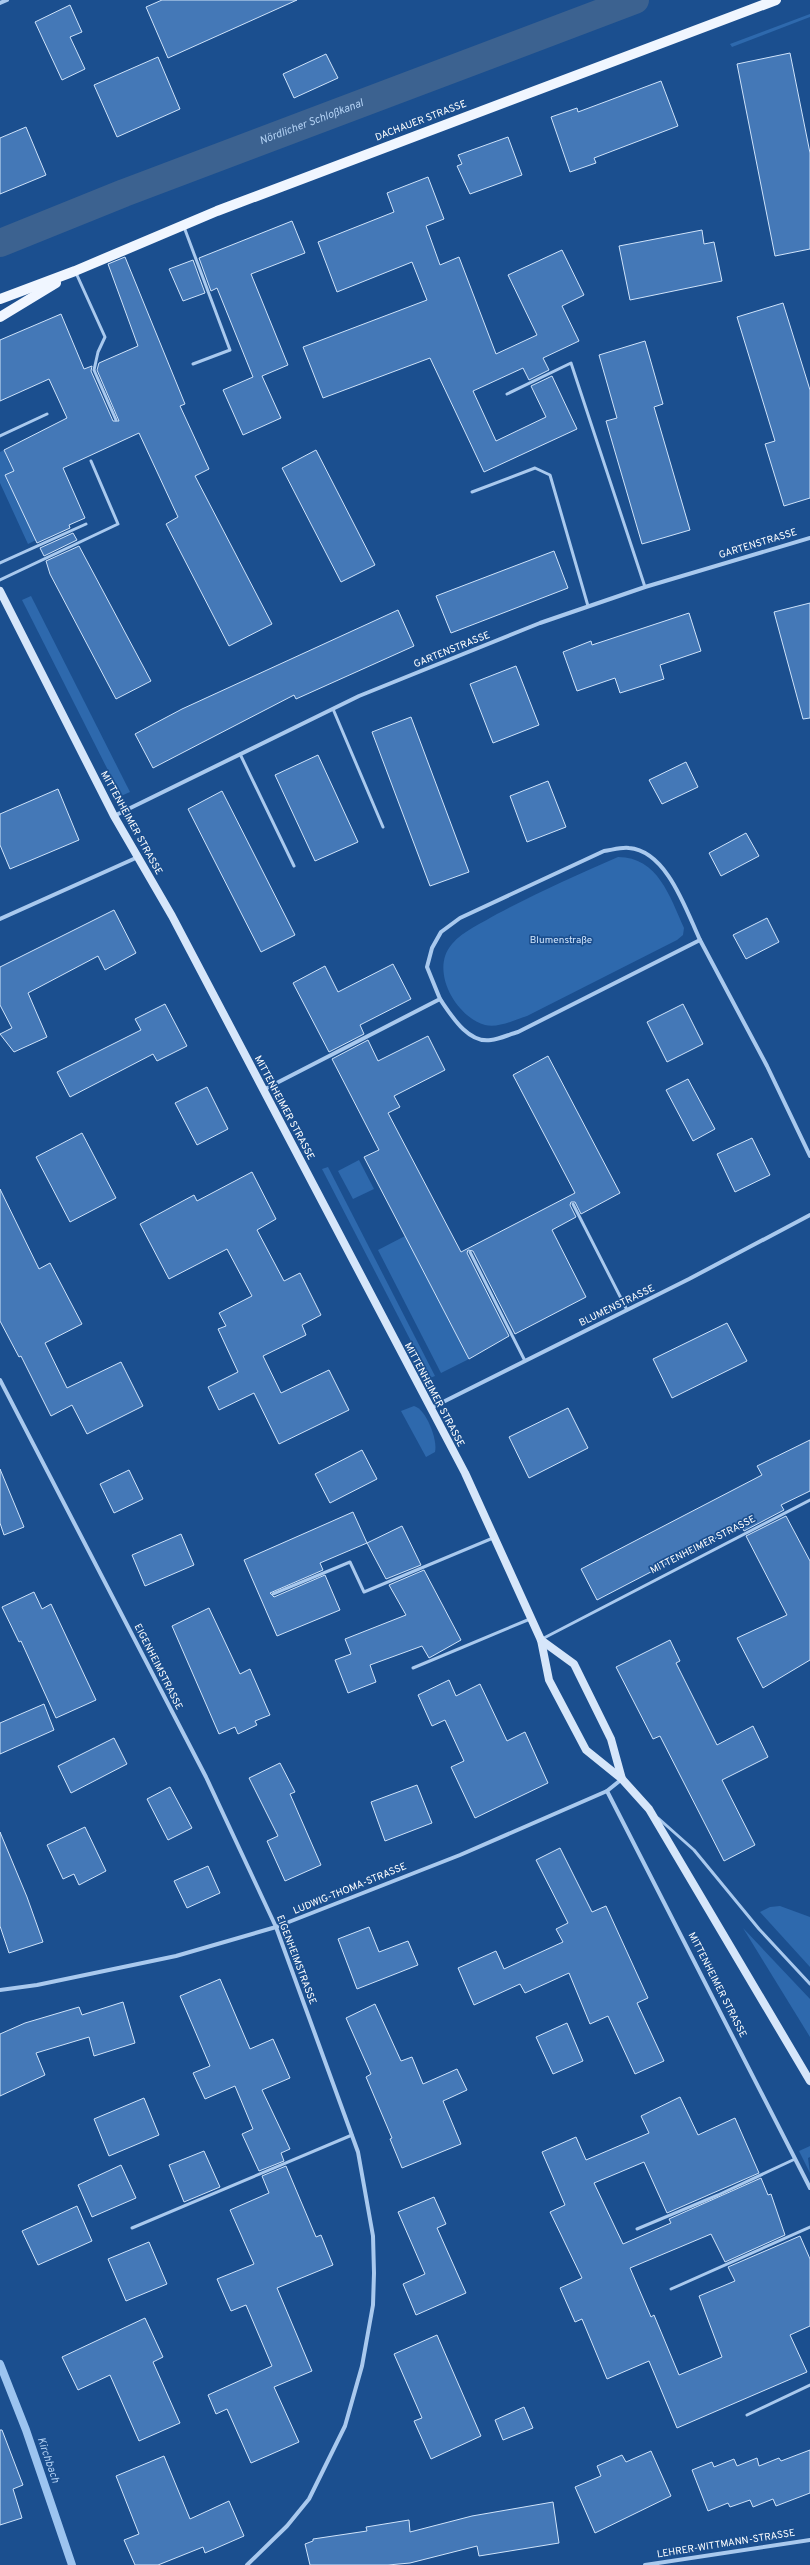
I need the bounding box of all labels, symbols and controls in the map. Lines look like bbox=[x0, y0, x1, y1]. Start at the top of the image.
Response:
water label: Nördlicher Schloßkanal bbox=[257, 96, 366, 148]
street label: DACHAUER STRASSE bbox=[374, 98, 468, 144]
street label: GARTENSTRASSE bbox=[717, 526, 799, 562]
street label: GARTENSTRASSE bbox=[412, 629, 492, 671]
street label: MITTENHEIMER STRASSE bbox=[97, 769, 165, 877]
park label: Blumenstraße bbox=[530, 934, 592, 947]
street label: MITTENHEIMER STRASSE bbox=[251, 1053, 317, 1163]
street label: BLUMENSTRASSE bbox=[577, 1282, 657, 1330]
street label: MITTENHEIMER STRASSE bbox=[401, 1340, 467, 1450]
street label: MITTENHEIMER STRASSE bbox=[648, 1513, 758, 1577]
street label: EIGENHEIMSTRASSE bbox=[131, 1622, 185, 1712]
street label: LUDWIG-THOMA-STRASSE bbox=[291, 1860, 409, 1918]
street label: EIGENHEIMSTRASSE bbox=[273, 1913, 319, 2007]
street label: MITTENHEIMER STRASSE bbox=[685, 1930, 749, 2040]
water label: Kirchbach bbox=[34, 2435, 62, 2485]
street label: LEHRER-WITTMANN-STRASSE bbox=[656, 2527, 796, 2561]

